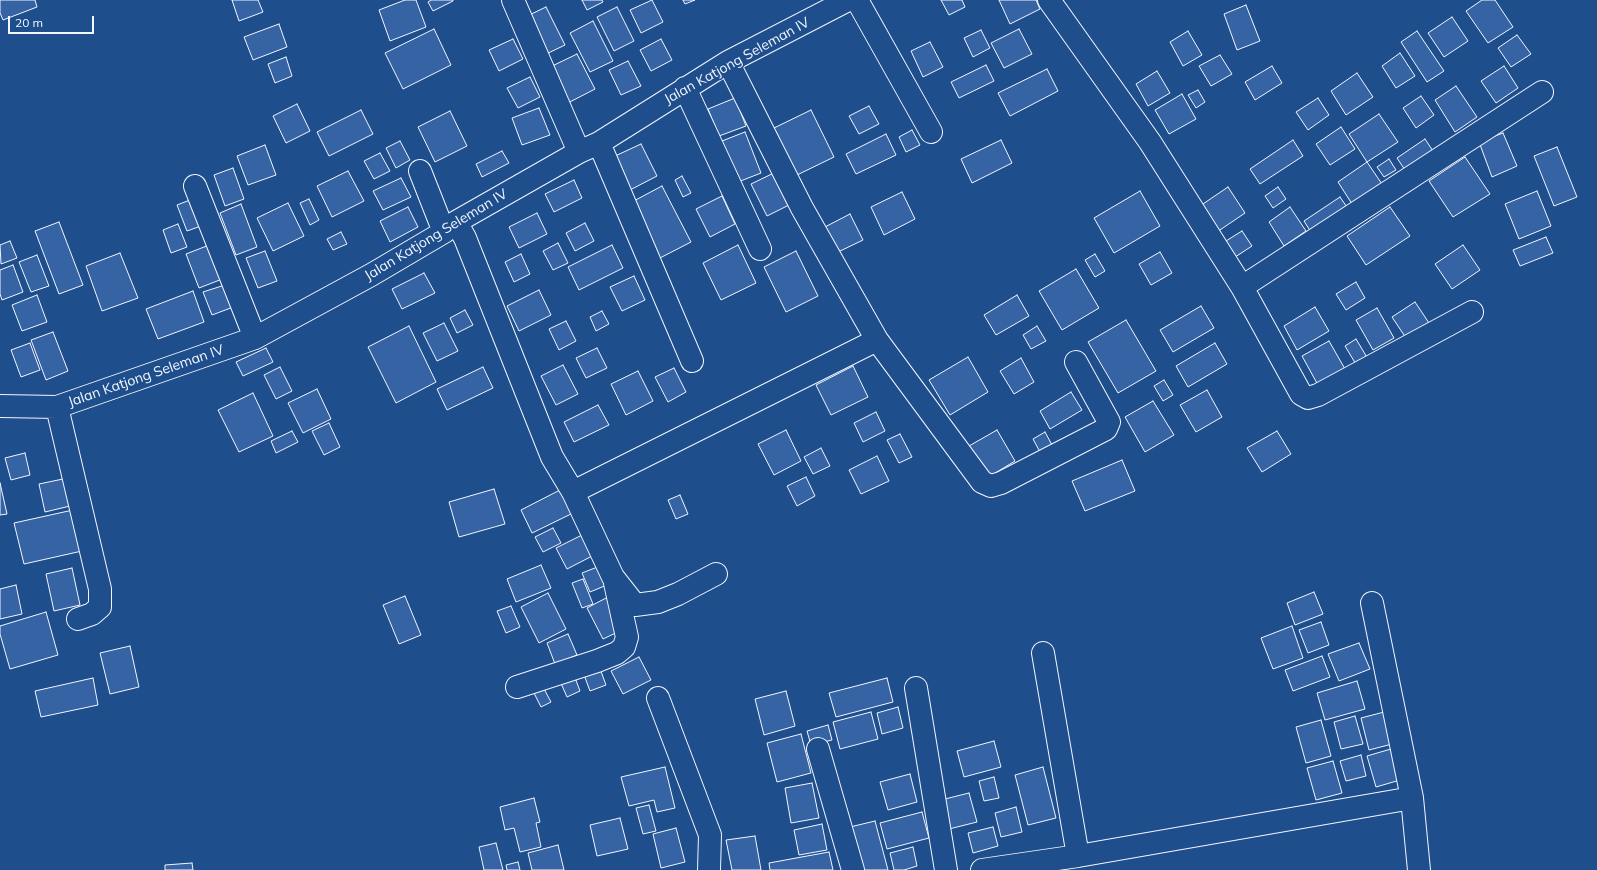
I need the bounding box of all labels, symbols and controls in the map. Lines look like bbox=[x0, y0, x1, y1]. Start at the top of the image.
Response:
scale bar bbox=[10, 8, 96, 34]
street label: Jalan Katjong Seleman IV bbox=[661, 14, 813, 108]
text: 20 m bbox=[15, 15, 43, 30]
street label: Jalan Katjong Seleman IV bbox=[362, 186, 510, 284]
street label: Jalan Katjong Seleman IV bbox=[66, 341, 226, 411]

